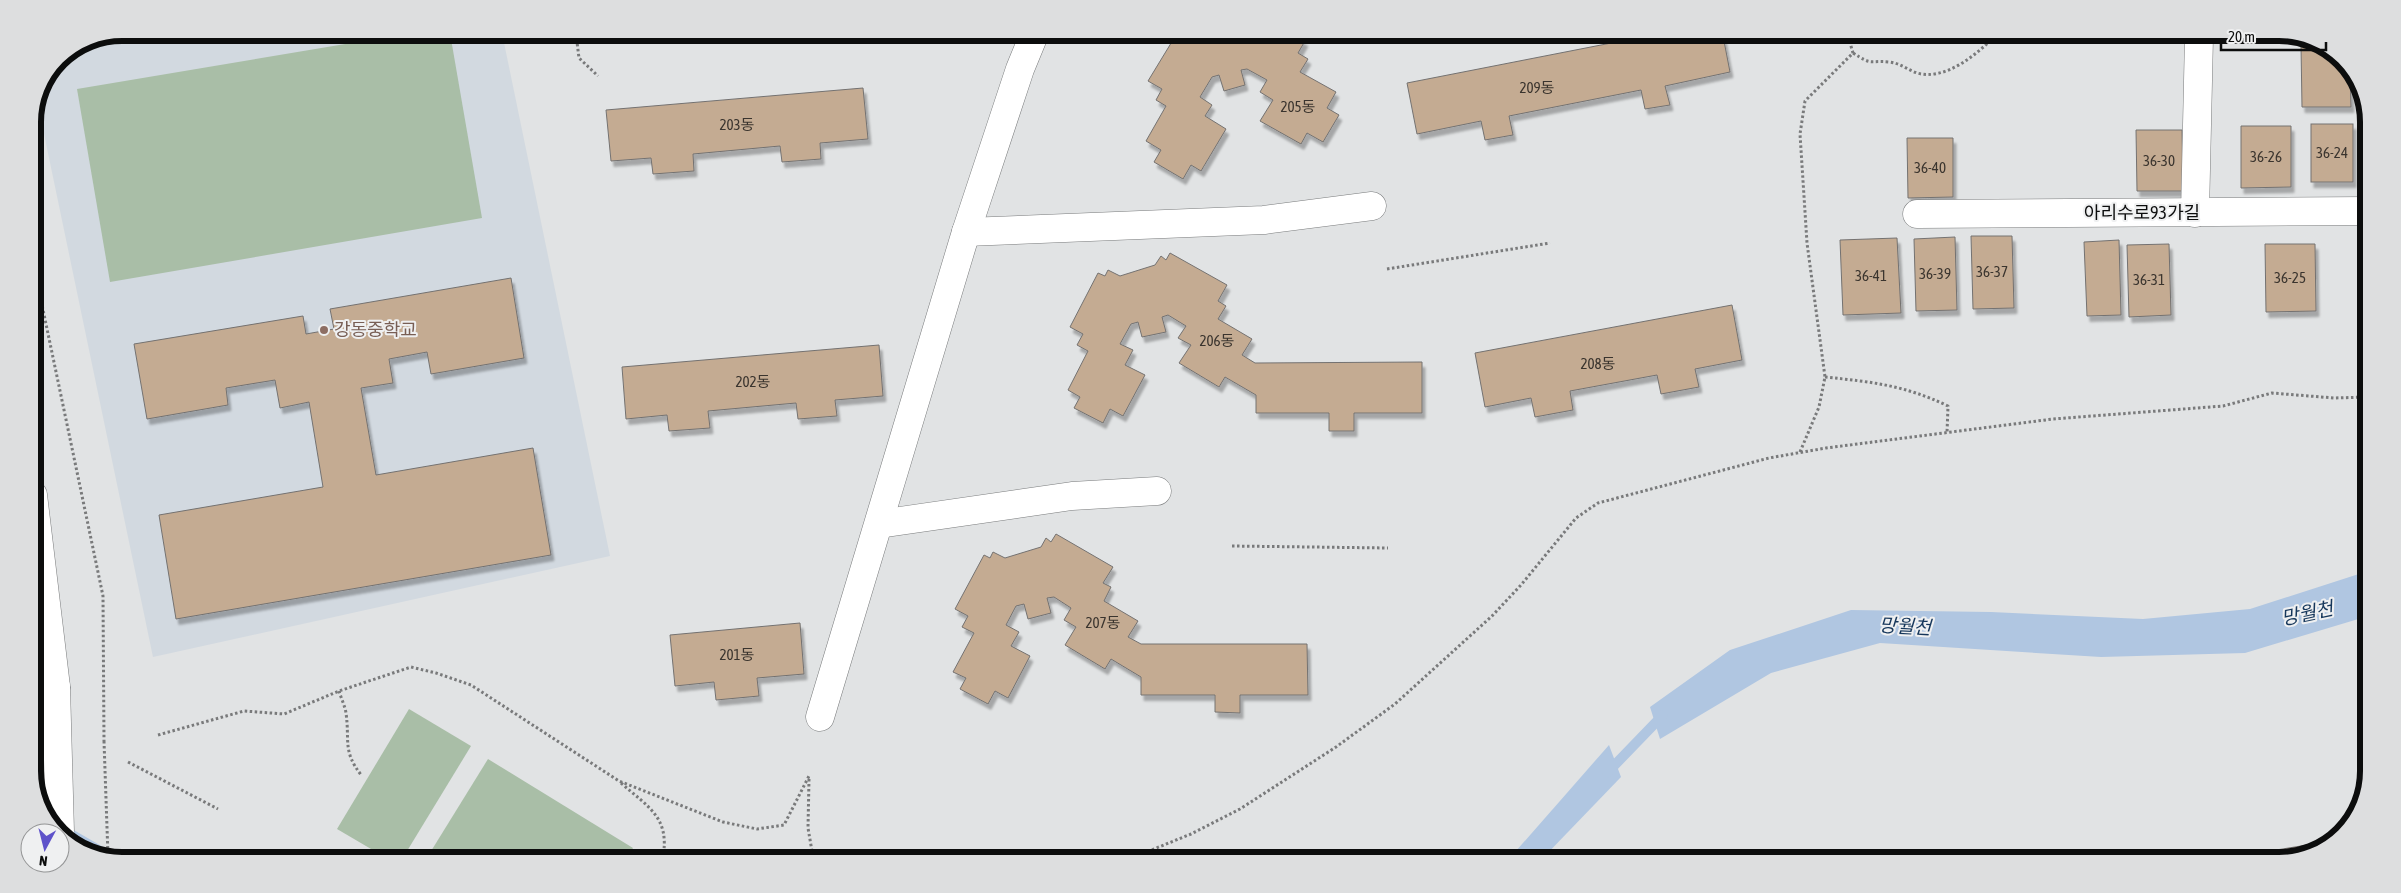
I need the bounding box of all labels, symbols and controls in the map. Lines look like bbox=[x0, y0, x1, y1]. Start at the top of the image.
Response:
scale bar bbox=[2221, 20, 2326, 52]
text: 20 m bbox=[2228, 28, 2255, 45]
house number: 209동 bbox=[1520, 79, 1554, 96]
house number: 205동 bbox=[1281, 98, 1315, 115]
house number: 203동 bbox=[720, 116, 754, 133]
house number: 36-24 bbox=[2316, 144, 2348, 161]
house number: 36-26 bbox=[2250, 148, 2282, 165]
house number: 36-30 bbox=[2143, 152, 2175, 169]
house number: 36-40 bbox=[1914, 159, 1946, 176]
street label: 아리수로93가길 bbox=[2084, 202, 2200, 223]
house number: 36-37 bbox=[1976, 263, 2008, 280]
house number: 36-39 bbox=[1919, 265, 1951, 282]
house number: 36-41 bbox=[1855, 267, 1887, 284]
house number: 36-25 bbox=[2274, 269, 2306, 286]
house number: 36-31 bbox=[2133, 271, 2165, 288]
place label: 강동중학교 bbox=[334, 319, 417, 340]
marker: 강동중학교 bbox=[318, 324, 330, 336]
house number: 206동 bbox=[1200, 332, 1234, 349]
house number: 208동 bbox=[1581, 355, 1615, 372]
house number: 202동 bbox=[736, 373, 770, 390]
water label: 망월천 bbox=[2279, 596, 2336, 629]
house number: 207동 bbox=[1086, 614, 1120, 631]
water label: 망월천 bbox=[1878, 614, 1933, 638]
house number: 201동 bbox=[720, 646, 754, 663]
north arrow bbox=[20, 823, 70, 873]
text: N bbox=[38, 852, 48, 869]

